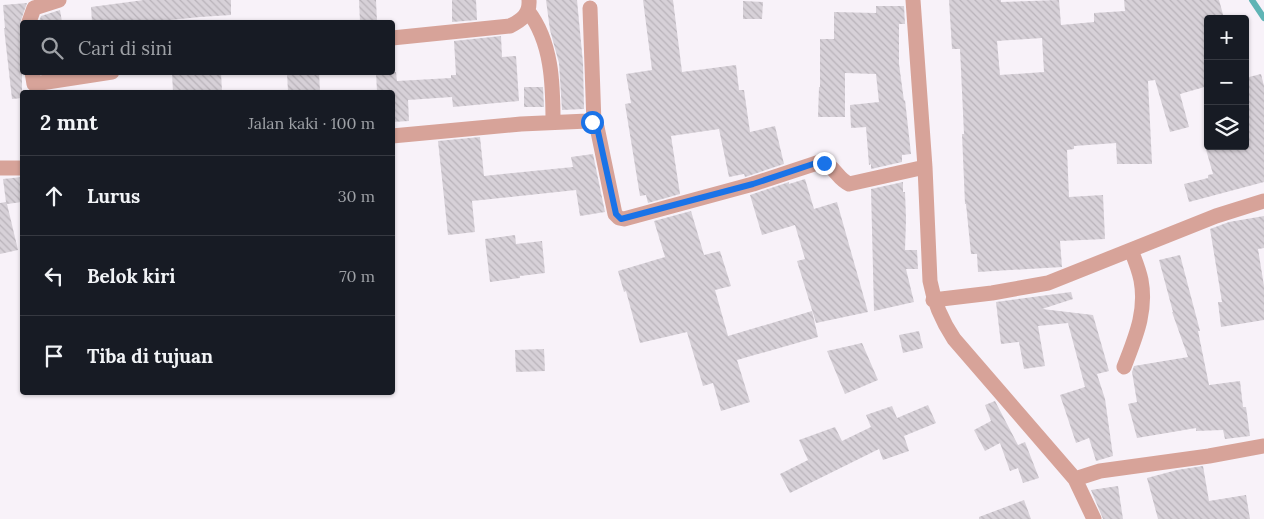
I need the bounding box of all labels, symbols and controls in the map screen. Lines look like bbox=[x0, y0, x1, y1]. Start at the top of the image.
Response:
map controls bbox=[1204, 15, 1249, 150]
button: + bbox=[1204, 15, 1249, 60]
search box bbox=[20, 20, 395, 75]
icon: search bbox=[38, 34, 66, 62]
text: Cari di sini bbox=[78, 36, 172, 60]
button: − bbox=[1204, 60, 1249, 105]
button: layers bbox=[1204, 105, 1249, 150]
text: 2 mnt bbox=[40, 109, 98, 136]
route start bbox=[581, 111, 604, 134]
text: Jalan kaki · 100 m bbox=[248, 113, 375, 133]
route end bbox=[813, 152, 836, 175]
icon: ahead bbox=[40, 182, 68, 210]
text: Lurus bbox=[87, 184, 140, 208]
text: 30 m bbox=[338, 186, 375, 206]
icon: left bbox=[40, 262, 68, 290]
text: Belok kiri bbox=[87, 264, 176, 288]
text: 70 m bbox=[339, 266, 375, 286]
icon: arrive bbox=[40, 342, 68, 370]
text: Tiba di tujuan bbox=[87, 344, 213, 368]

